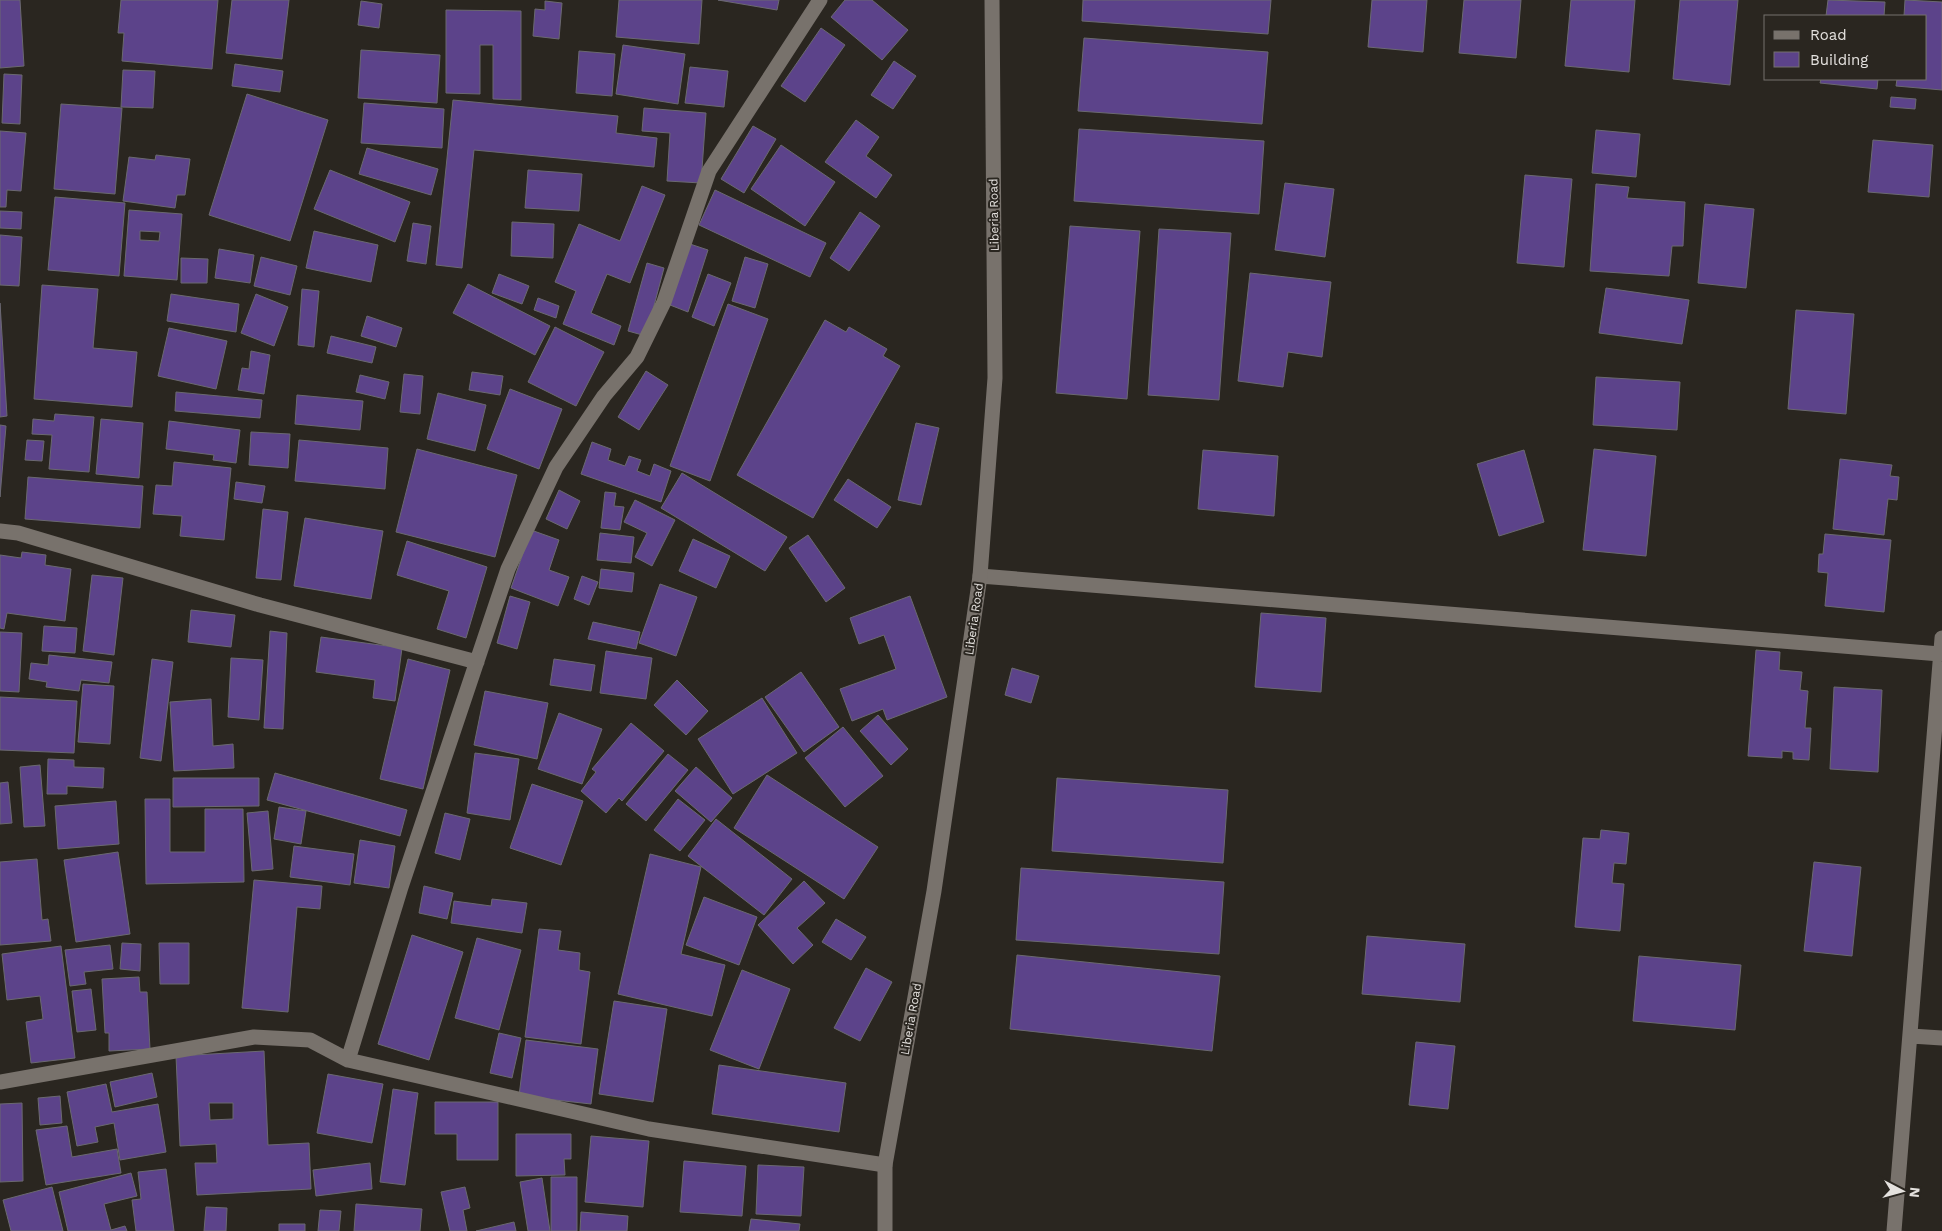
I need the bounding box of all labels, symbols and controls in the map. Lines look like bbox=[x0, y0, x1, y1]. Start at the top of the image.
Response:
legend bbox=[1764, 15, 1927, 80]
text: Road bbox=[1810, 26, 1847, 44]
text: Building bbox=[1810, 51, 1868, 69]
street label: Liberia Road bbox=[986, 178, 1002, 252]
street label: Liberia Road bbox=[962, 582, 986, 656]
street label: Liberia Road bbox=[898, 982, 924, 1056]
north arrow bbox=[1877, 1166, 1927, 1216]
text: N bbox=[1906, 1186, 1923, 1198]

